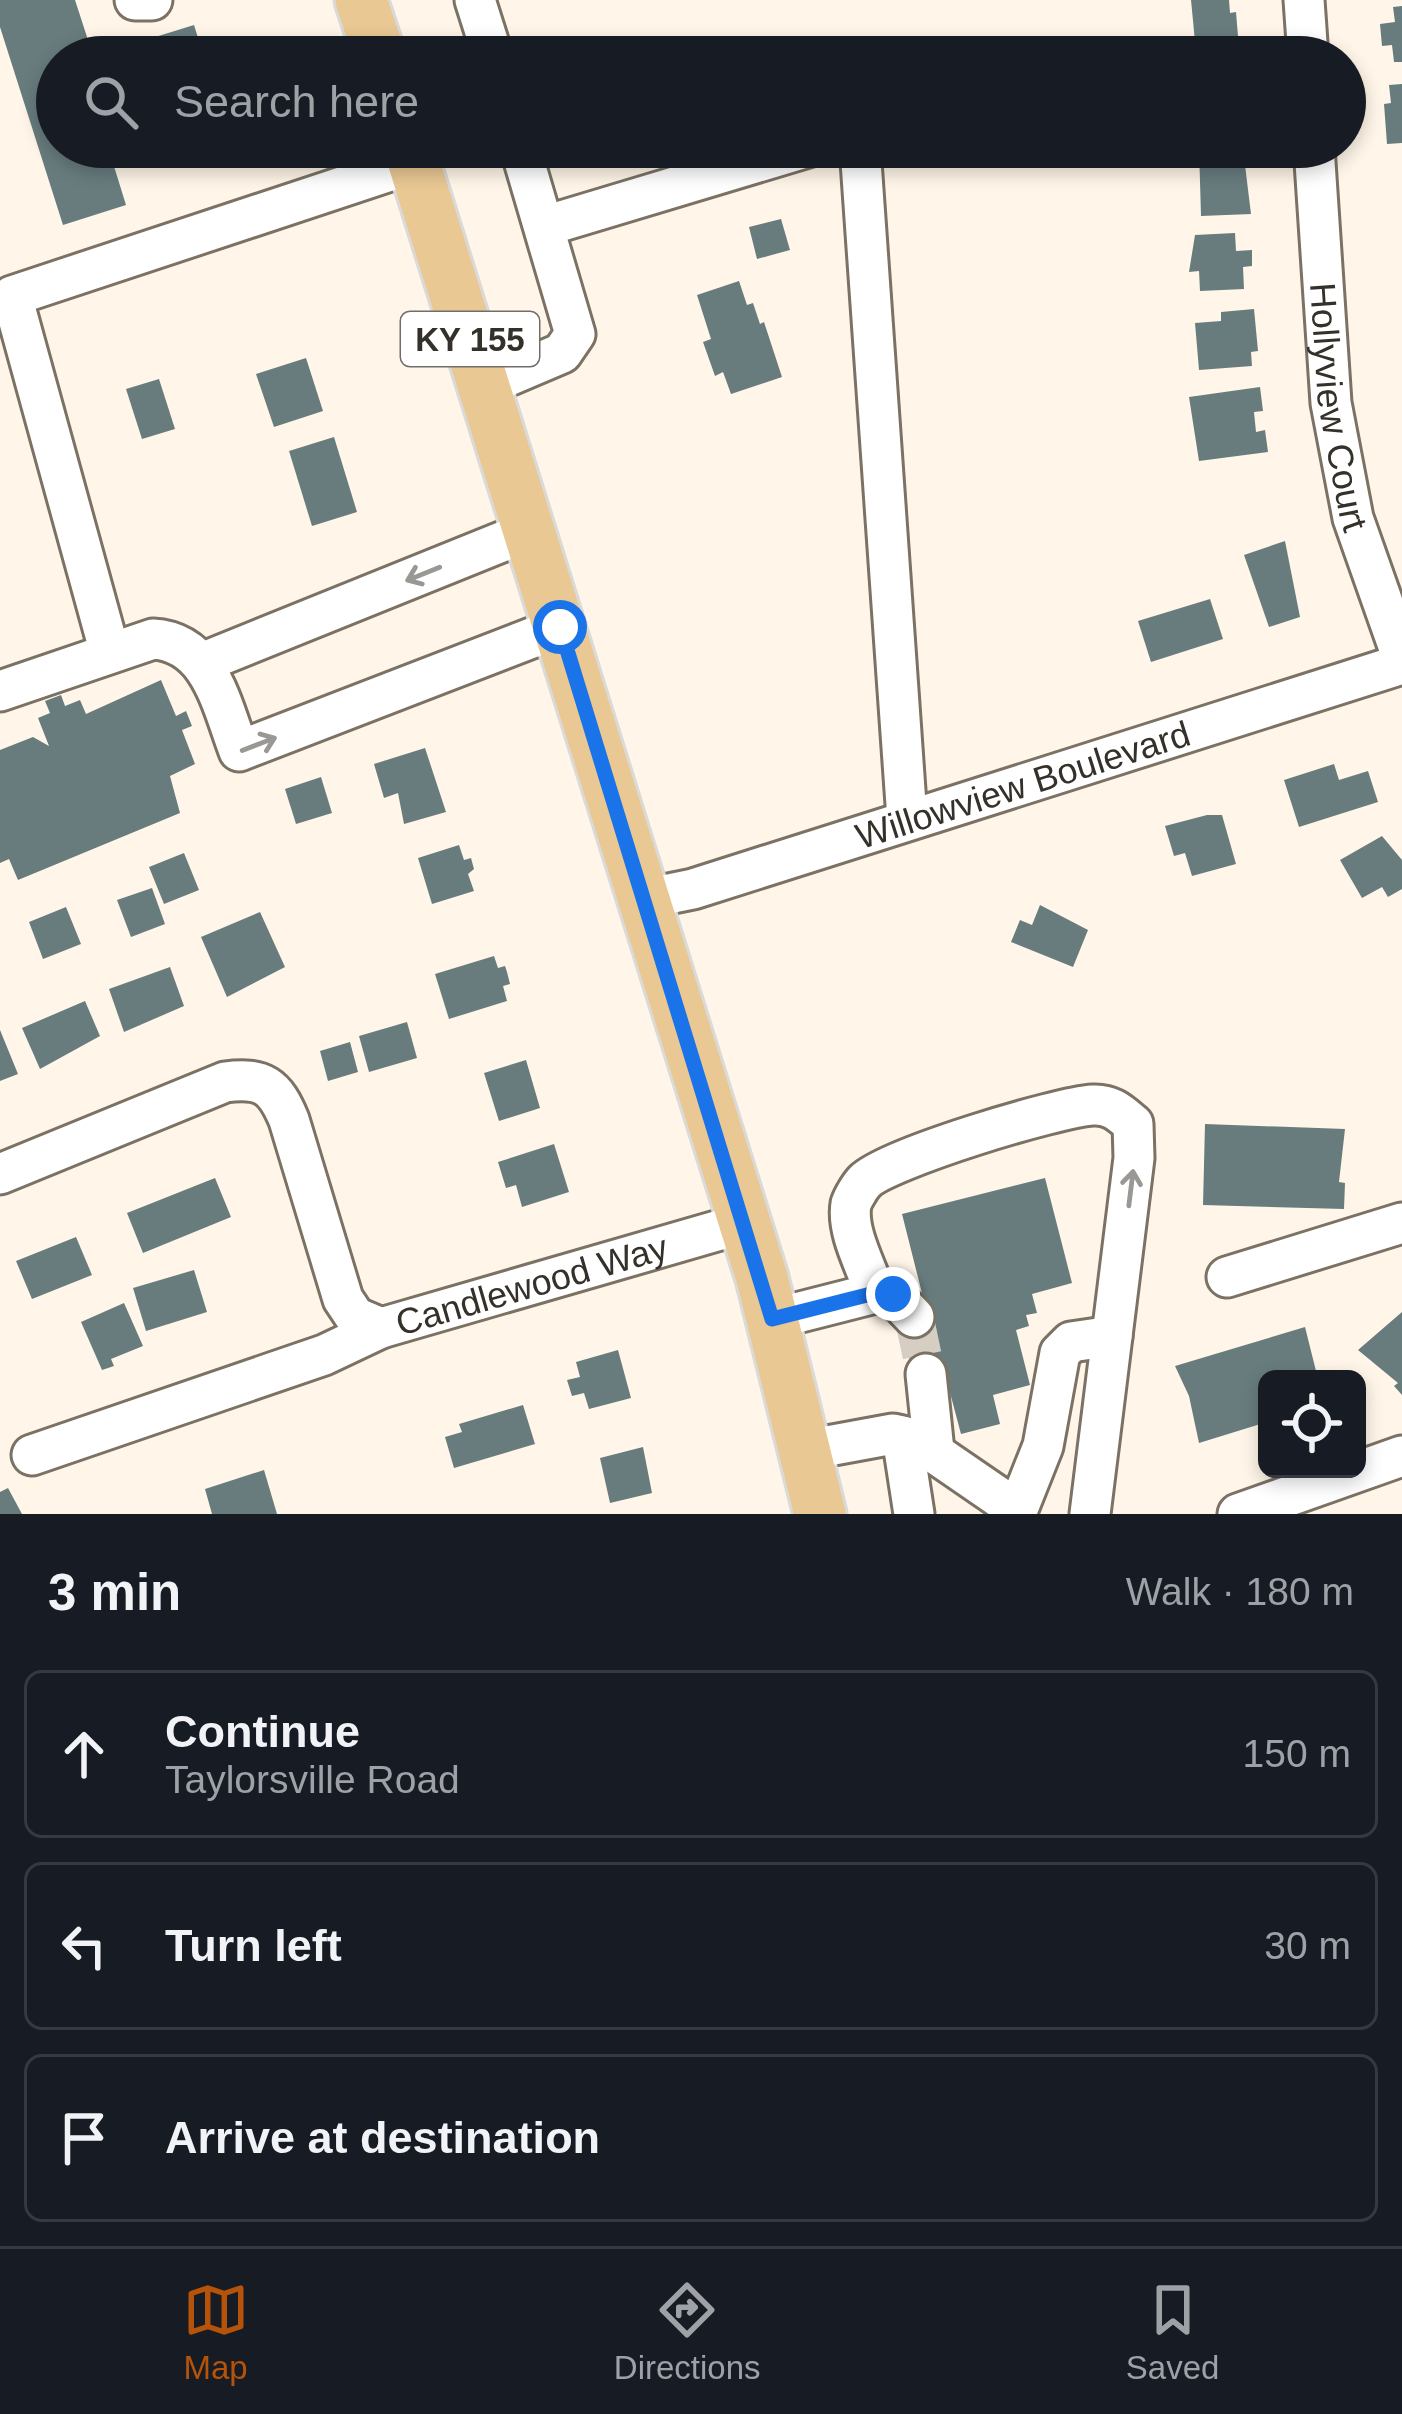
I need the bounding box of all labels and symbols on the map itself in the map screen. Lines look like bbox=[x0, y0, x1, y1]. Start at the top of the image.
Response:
street label: Hollyview Court bbox=[1303, 281, 1376, 537]
road number: KY 155 bbox=[401, 312, 539, 366]
one-way arrow bbox=[405, 565, 442, 586]
route start bbox=[533, 600, 587, 654]
street label: Willowview Boulevard bbox=[851, 712, 1195, 857]
one-way arrow bbox=[239, 731, 276, 753]
one-way arrow bbox=[1120, 1169, 1142, 1208]
street label: Candlewood Way bbox=[391, 1226, 672, 1343]
route end bbox=[866, 1267, 920, 1321]

